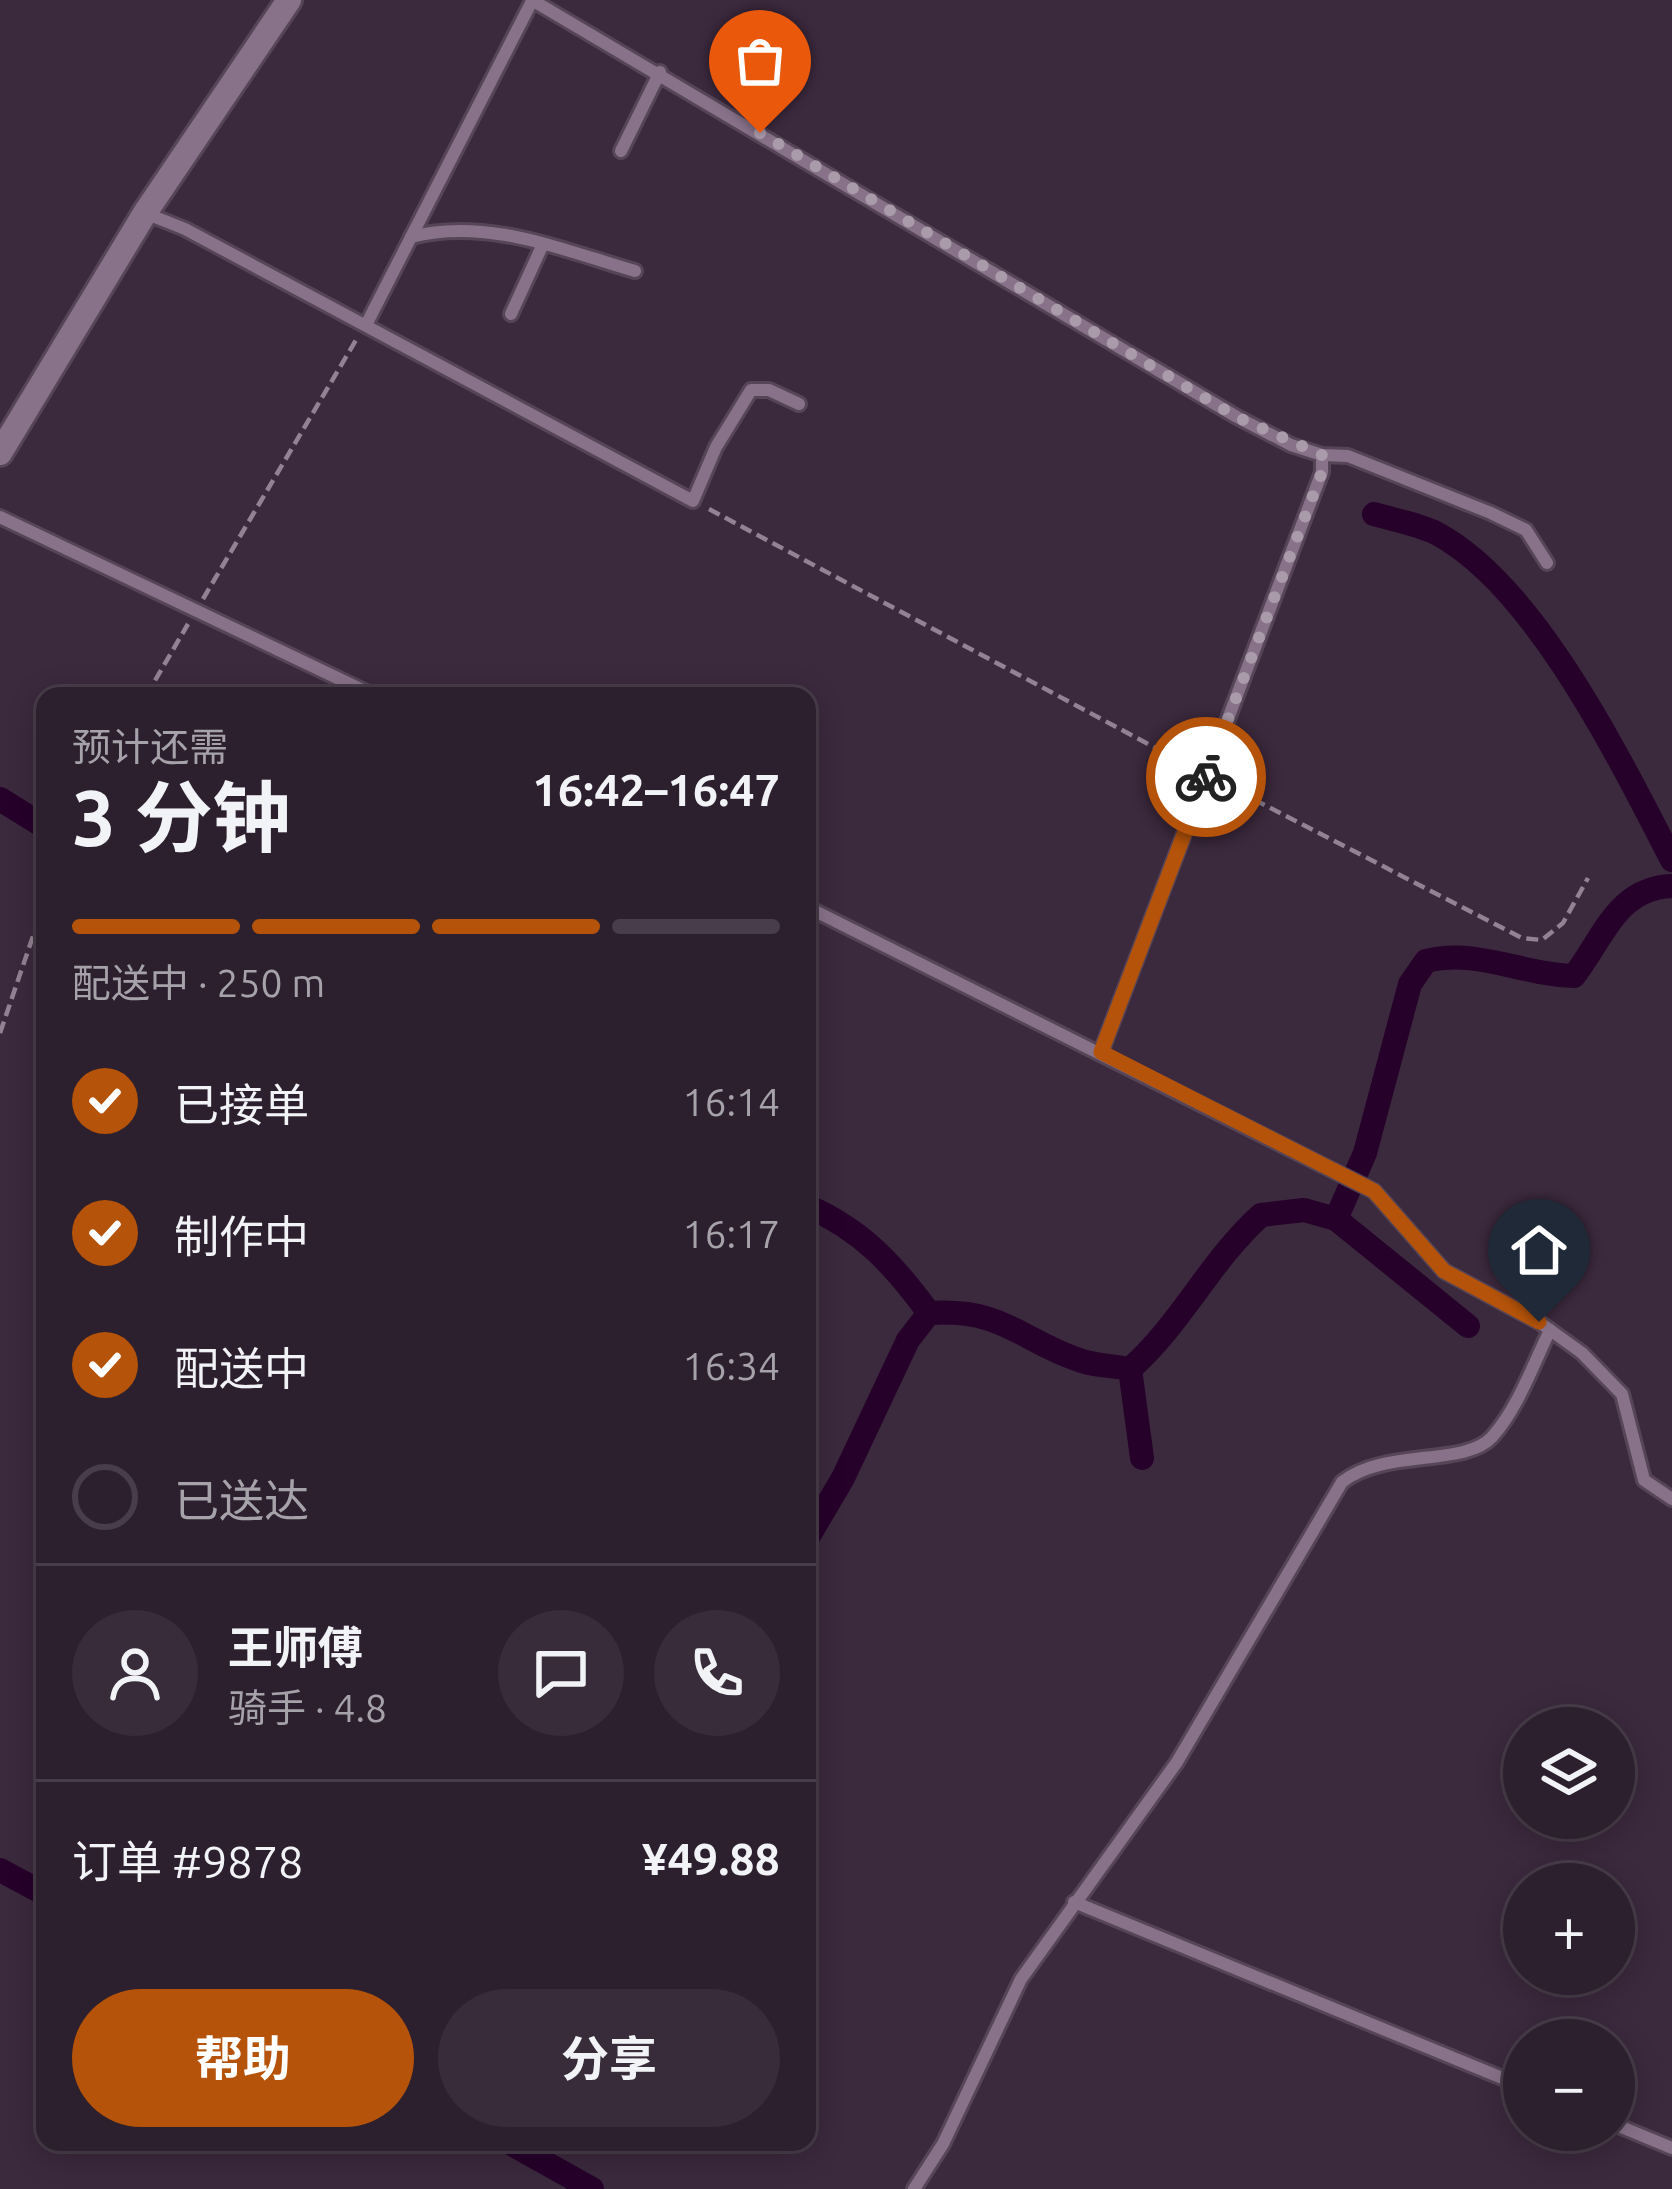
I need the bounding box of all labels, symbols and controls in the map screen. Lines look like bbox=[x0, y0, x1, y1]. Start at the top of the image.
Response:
pin bbox=[709, 10, 811, 133]
icon: bag bbox=[727, 28, 793, 94]
courier bbox=[1146, 717, 1266, 837]
text: 预计还需 bbox=[72, 725, 228, 768]
icon: bike bbox=[1173, 744, 1239, 810]
text: 16:42–16:47 bbox=[532, 764, 780, 815]
text: 3 分钟 bbox=[72, 773, 290, 861]
text: 配送中 · 250 m bbox=[72, 961, 325, 1004]
icon: check bbox=[72, 1068, 138, 1134]
text: 已接单 bbox=[174, 1079, 309, 1130]
text: 16:14 bbox=[682, 1080, 780, 1123]
pin bbox=[1488, 1199, 1590, 1322]
icon: check bbox=[72, 1200, 138, 1266]
text: 制作中 bbox=[174, 1211, 309, 1262]
text: 16:17 bbox=[682, 1212, 780, 1255]
icon: home bbox=[1506, 1217, 1572, 1283]
icon: check bbox=[72, 1332, 138, 1398]
text: 配送中 bbox=[174, 1343, 309, 1394]
text: 16:34 bbox=[682, 1344, 780, 1387]
text: 已送达 bbox=[174, 1475, 309, 1526]
button: person bbox=[72, 1610, 198, 1736]
button: chat bbox=[498, 1610, 624, 1736]
button: phone bbox=[654, 1610, 780, 1736]
text: 王师傅 bbox=[228, 1622, 363, 1673]
text: 骑手 · 4.8 bbox=[228, 1686, 387, 1729]
map controls bbox=[1503, 1707, 1635, 2151]
button: layers bbox=[1503, 1707, 1635, 1839]
text: ¥49.88 bbox=[642, 1833, 780, 1884]
text: 订单 #9878 bbox=[72, 1836, 303, 1887]
button: + bbox=[1503, 1863, 1635, 1995]
button: 帮助 bbox=[72, 1989, 414, 2127]
button: 分享 bbox=[438, 1989, 780, 2127]
button: − bbox=[1503, 2019, 1635, 2151]

